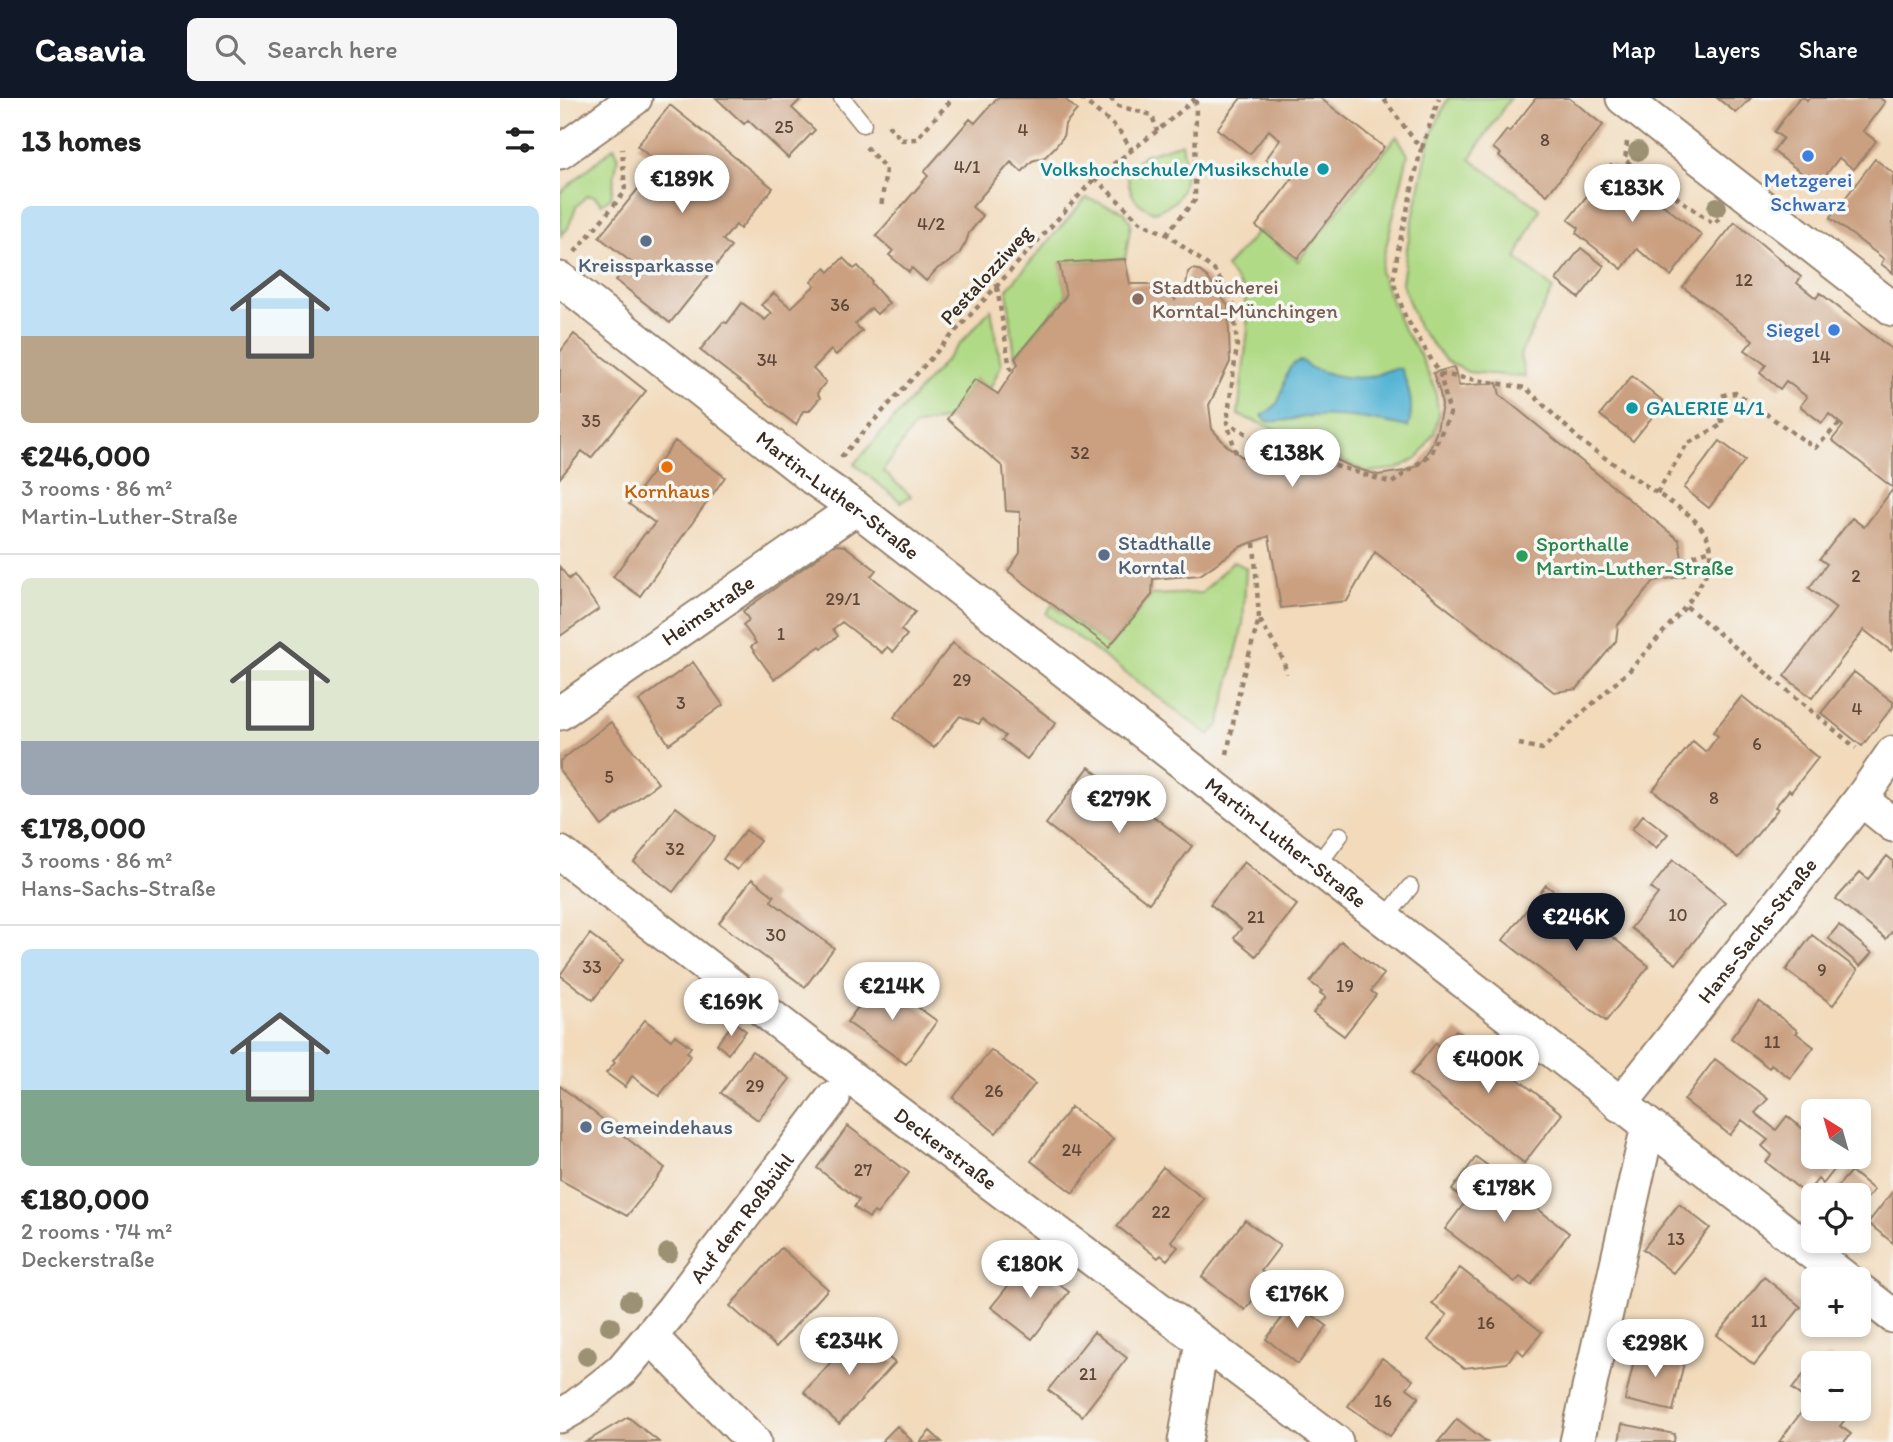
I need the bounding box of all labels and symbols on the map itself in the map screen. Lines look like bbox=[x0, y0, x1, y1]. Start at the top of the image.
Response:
house number: 25 bbox=[775, 116, 793, 138]
house number: 4 bbox=[1018, 119, 1029, 141]
house number: 8 bbox=[1540, 129, 1550, 151]
marker: Metzgerei Schwarz bbox=[1800, 148, 1816, 164]
pin: €189K bbox=[633, 156, 731, 215]
house number: 4/1 bbox=[954, 156, 980, 178]
place label: Volkshochschule/Musikschule bbox=[1040, 156, 1309, 181]
marker: Volkshochschule/Musikschule bbox=[1315, 161, 1331, 177]
pin: €183K bbox=[1583, 164, 1681, 224]
place label: Metzgerei Schwarz bbox=[1764, 167, 1852, 216]
house number: 4/2 bbox=[917, 213, 945, 235]
street label: Pestalozziweg bbox=[934, 220, 1037, 330]
marker: Kreissparkasse bbox=[638, 233, 654, 249]
place label: Kreissparkasse bbox=[578, 252, 714, 277]
house number: 12 bbox=[1735, 269, 1753, 291]
place label: Stadtbücherei Korntal-Münchingen bbox=[1152, 274, 1338, 323]
marker: Stadtbücherei Korntal-Münchingen bbox=[1130, 291, 1146, 307]
house number: 36 bbox=[830, 294, 850, 316]
place label: Siegel bbox=[1766, 317, 1820, 342]
marker: Siegel bbox=[1826, 322, 1842, 338]
house number: 14 bbox=[1811, 346, 1831, 368]
house number: 34 bbox=[757, 349, 777, 371]
place label: GALERIE 4/1 bbox=[1646, 395, 1765, 420]
marker: GALERIE 4/1 bbox=[1624, 400, 1640, 416]
house number: 35 bbox=[581, 410, 601, 432]
street label: Martin-Luther-Straße bbox=[751, 425, 925, 565]
pin: €138K bbox=[1243, 430, 1341, 489]
house number: 32 bbox=[1070, 442, 1090, 464]
marker: Kornhaus bbox=[659, 459, 675, 475]
place label: Kornhaus bbox=[624, 478, 710, 503]
place label: Stadthalle Korntal bbox=[1118, 530, 1211, 579]
place label: Sporthalle Martin-Luther-Straße bbox=[1536, 531, 1734, 580]
marker: Stadthalle Korntal bbox=[1096, 547, 1112, 563]
marker: Sporthalle Martin-Luther-Straße bbox=[1514, 548, 1530, 564]
house number: 2 bbox=[1851, 565, 1861, 587]
street label: Heimstraße bbox=[657, 569, 759, 651]
house number: 29/1 bbox=[826, 588, 860, 610]
house number: 1 bbox=[777, 623, 785, 645]
house number: 29 bbox=[953, 669, 971, 691]
house number: 3 bbox=[676, 692, 686, 714]
house number: 4 bbox=[1852, 698, 1863, 720]
house number: 6 bbox=[1752, 733, 1762, 755]
house number: 5 bbox=[604, 766, 614, 788]
street label: Martin-Luther-Straße bbox=[1200, 772, 1372, 913]
pin: €279K bbox=[1070, 776, 1168, 835]
house number: 8 bbox=[1709, 787, 1719, 809]
house number: 32 bbox=[665, 838, 685, 860]
street label: Hans-Sachs-Straße bbox=[1692, 853, 1822, 1008]
pin: €246K bbox=[1527, 894, 1625, 953]
house number: 10 bbox=[1668, 904, 1688, 926]
house number: 21 bbox=[1247, 906, 1265, 928]
house number: 30 bbox=[766, 924, 786, 946]
house number: 33 bbox=[582, 956, 602, 978]
house number: 9 bbox=[1817, 959, 1827, 981]
pin: €214K bbox=[843, 962, 941, 1022]
house number: 19 bbox=[1336, 975, 1354, 997]
pin: €169K bbox=[682, 978, 780, 1038]
house number: 11 bbox=[1764, 1031, 1780, 1053]
pin: €400K bbox=[1439, 1035, 1537, 1095]
house number: 29 bbox=[746, 1075, 764, 1097]
house number: 26 bbox=[985, 1080, 1004, 1102]
north arrow bbox=[1801, 1099, 1871, 1169]
street label: Deckerstraße bbox=[890, 1102, 1002, 1195]
place label: Gemeindehaus bbox=[600, 1114, 733, 1139]
marker: Gemeindehaus bbox=[578, 1119, 594, 1135]
house number: 24 bbox=[1062, 1139, 1082, 1161]
street label: Auf dem Roßbühl bbox=[684, 1148, 799, 1288]
house number: 27 bbox=[854, 1159, 872, 1181]
pin: €178K bbox=[1455, 1164, 1553, 1224]
house number: 22 bbox=[1152, 1201, 1171, 1223]
house number: 13 bbox=[1667, 1228, 1685, 1250]
pin: €180K bbox=[981, 1240, 1079, 1300]
pin: €176K bbox=[1248, 1270, 1346, 1330]
house number: 11 bbox=[1751, 1310, 1767, 1332]
house number: 16 bbox=[1477, 1312, 1495, 1334]
pin: €234K bbox=[800, 1318, 898, 1377]
pin: €298K bbox=[1606, 1320, 1704, 1379]
house number: 21 bbox=[1079, 1363, 1097, 1385]
house number: 16 bbox=[1374, 1390, 1392, 1412]

